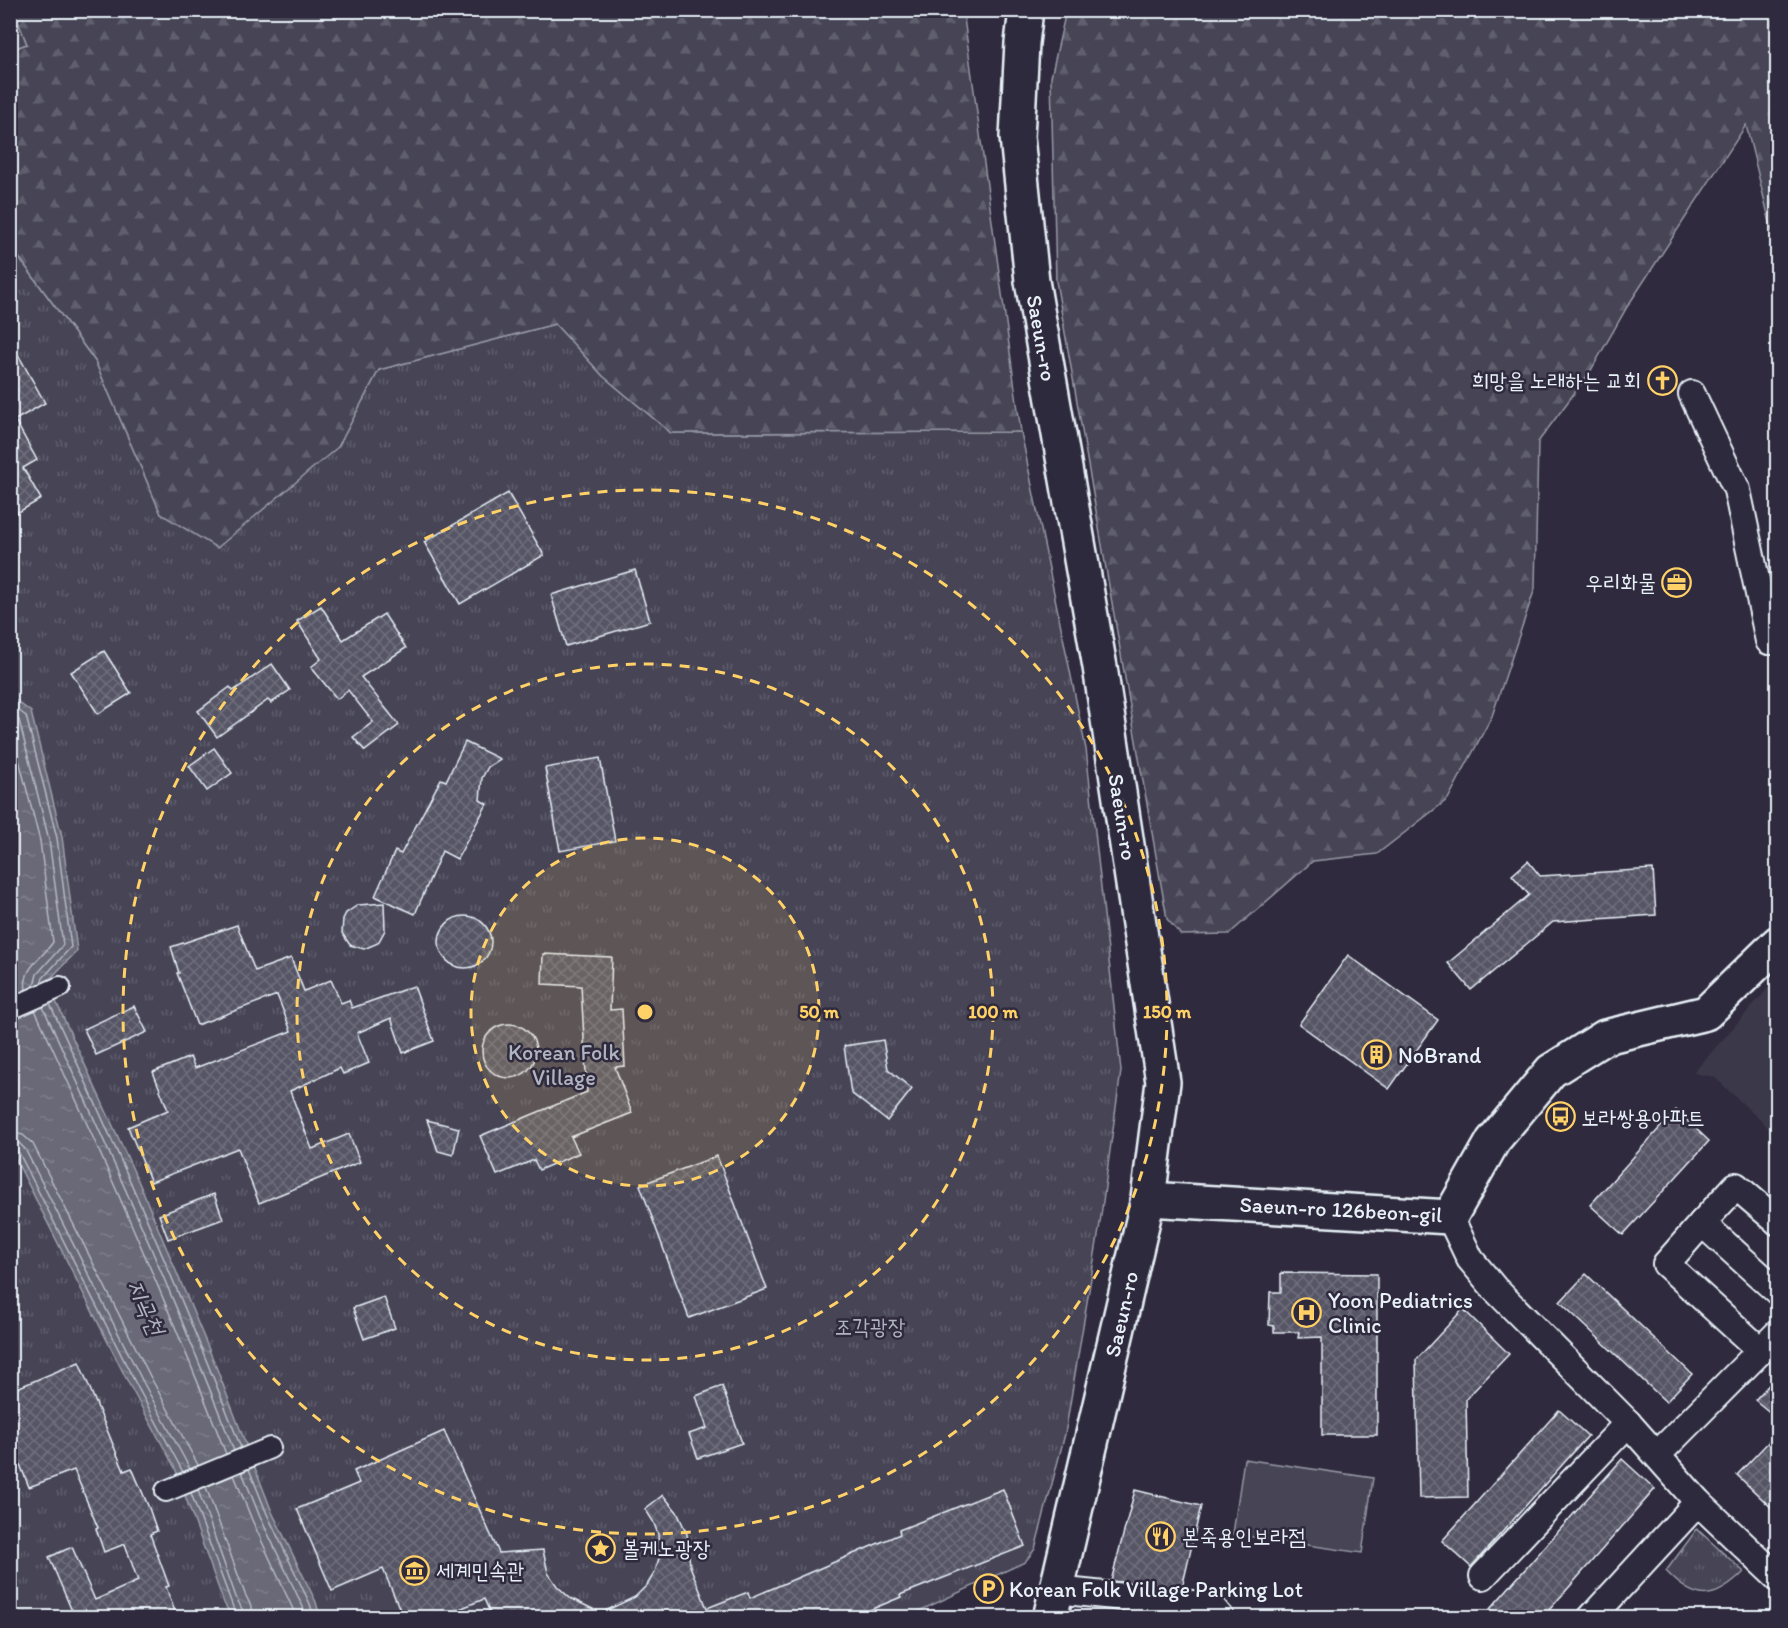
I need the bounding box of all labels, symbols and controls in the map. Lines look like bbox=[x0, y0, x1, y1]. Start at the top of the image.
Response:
street label: Saeun-ro bbox=[1021, 293, 1062, 383]
church icon: 희망을 노래하는 교회 bbox=[1646, 364, 1678, 396]
place label: 희망을 노래하는 교회 bbox=[1472, 367, 1641, 394]
office icon: 우리화물 bbox=[1661, 566, 1693, 598]
place label: 우리화물 bbox=[1585, 569, 1656, 596]
street label: Saeun-ro bbox=[1102, 772, 1143, 862]
text: 50 m bbox=[799, 1001, 840, 1023]
text: 100 m bbox=[968, 1001, 1019, 1023]
text: 150 m bbox=[1143, 1001, 1192, 1023]
centre of rings bbox=[635, 1002, 655, 1022]
park label: Korean Folk Village bbox=[508, 1039, 621, 1091]
building icon: NoBrand bbox=[1361, 1039, 1393, 1071]
place label: NoBrand bbox=[1398, 1042, 1481, 1069]
bus stop icon: 보라쌍용아파트 bbox=[1544, 1101, 1576, 1133]
place label: 보라쌍용아파트 bbox=[1581, 1104, 1705, 1131]
street label: Saeun-ro 126beon-gil bbox=[1239, 1191, 1443, 1228]
street label: Saeun-ro bbox=[1099, 1269, 1144, 1360]
water label: 지곡천 bbox=[121, 1274, 173, 1342]
place label: Yoon Pediatrics Clinic bbox=[1328, 1287, 1473, 1339]
hospital icon: Yoon Pediatrics Clinic bbox=[1291, 1297, 1323, 1329]
park label: 조각광장 bbox=[835, 1313, 906, 1340]
restaurant icon: 본죽용인보라점 bbox=[1145, 1520, 1177, 1552]
place label: 본죽용인보라점 bbox=[1182, 1523, 1306, 1550]
place icon: 볼케노광장 bbox=[585, 1532, 617, 1564]
place label: 볼케노광장 bbox=[622, 1535, 711, 1562]
museum icon: 세계민속관 bbox=[399, 1554, 431, 1586]
place label: 세계민속관 bbox=[436, 1557, 525, 1584]
parking icon: Korean Folk Village Parking Lot bbox=[972, 1573, 1004, 1605]
place label: Korean Folk Village Parking Lot bbox=[1009, 1576, 1303, 1603]

